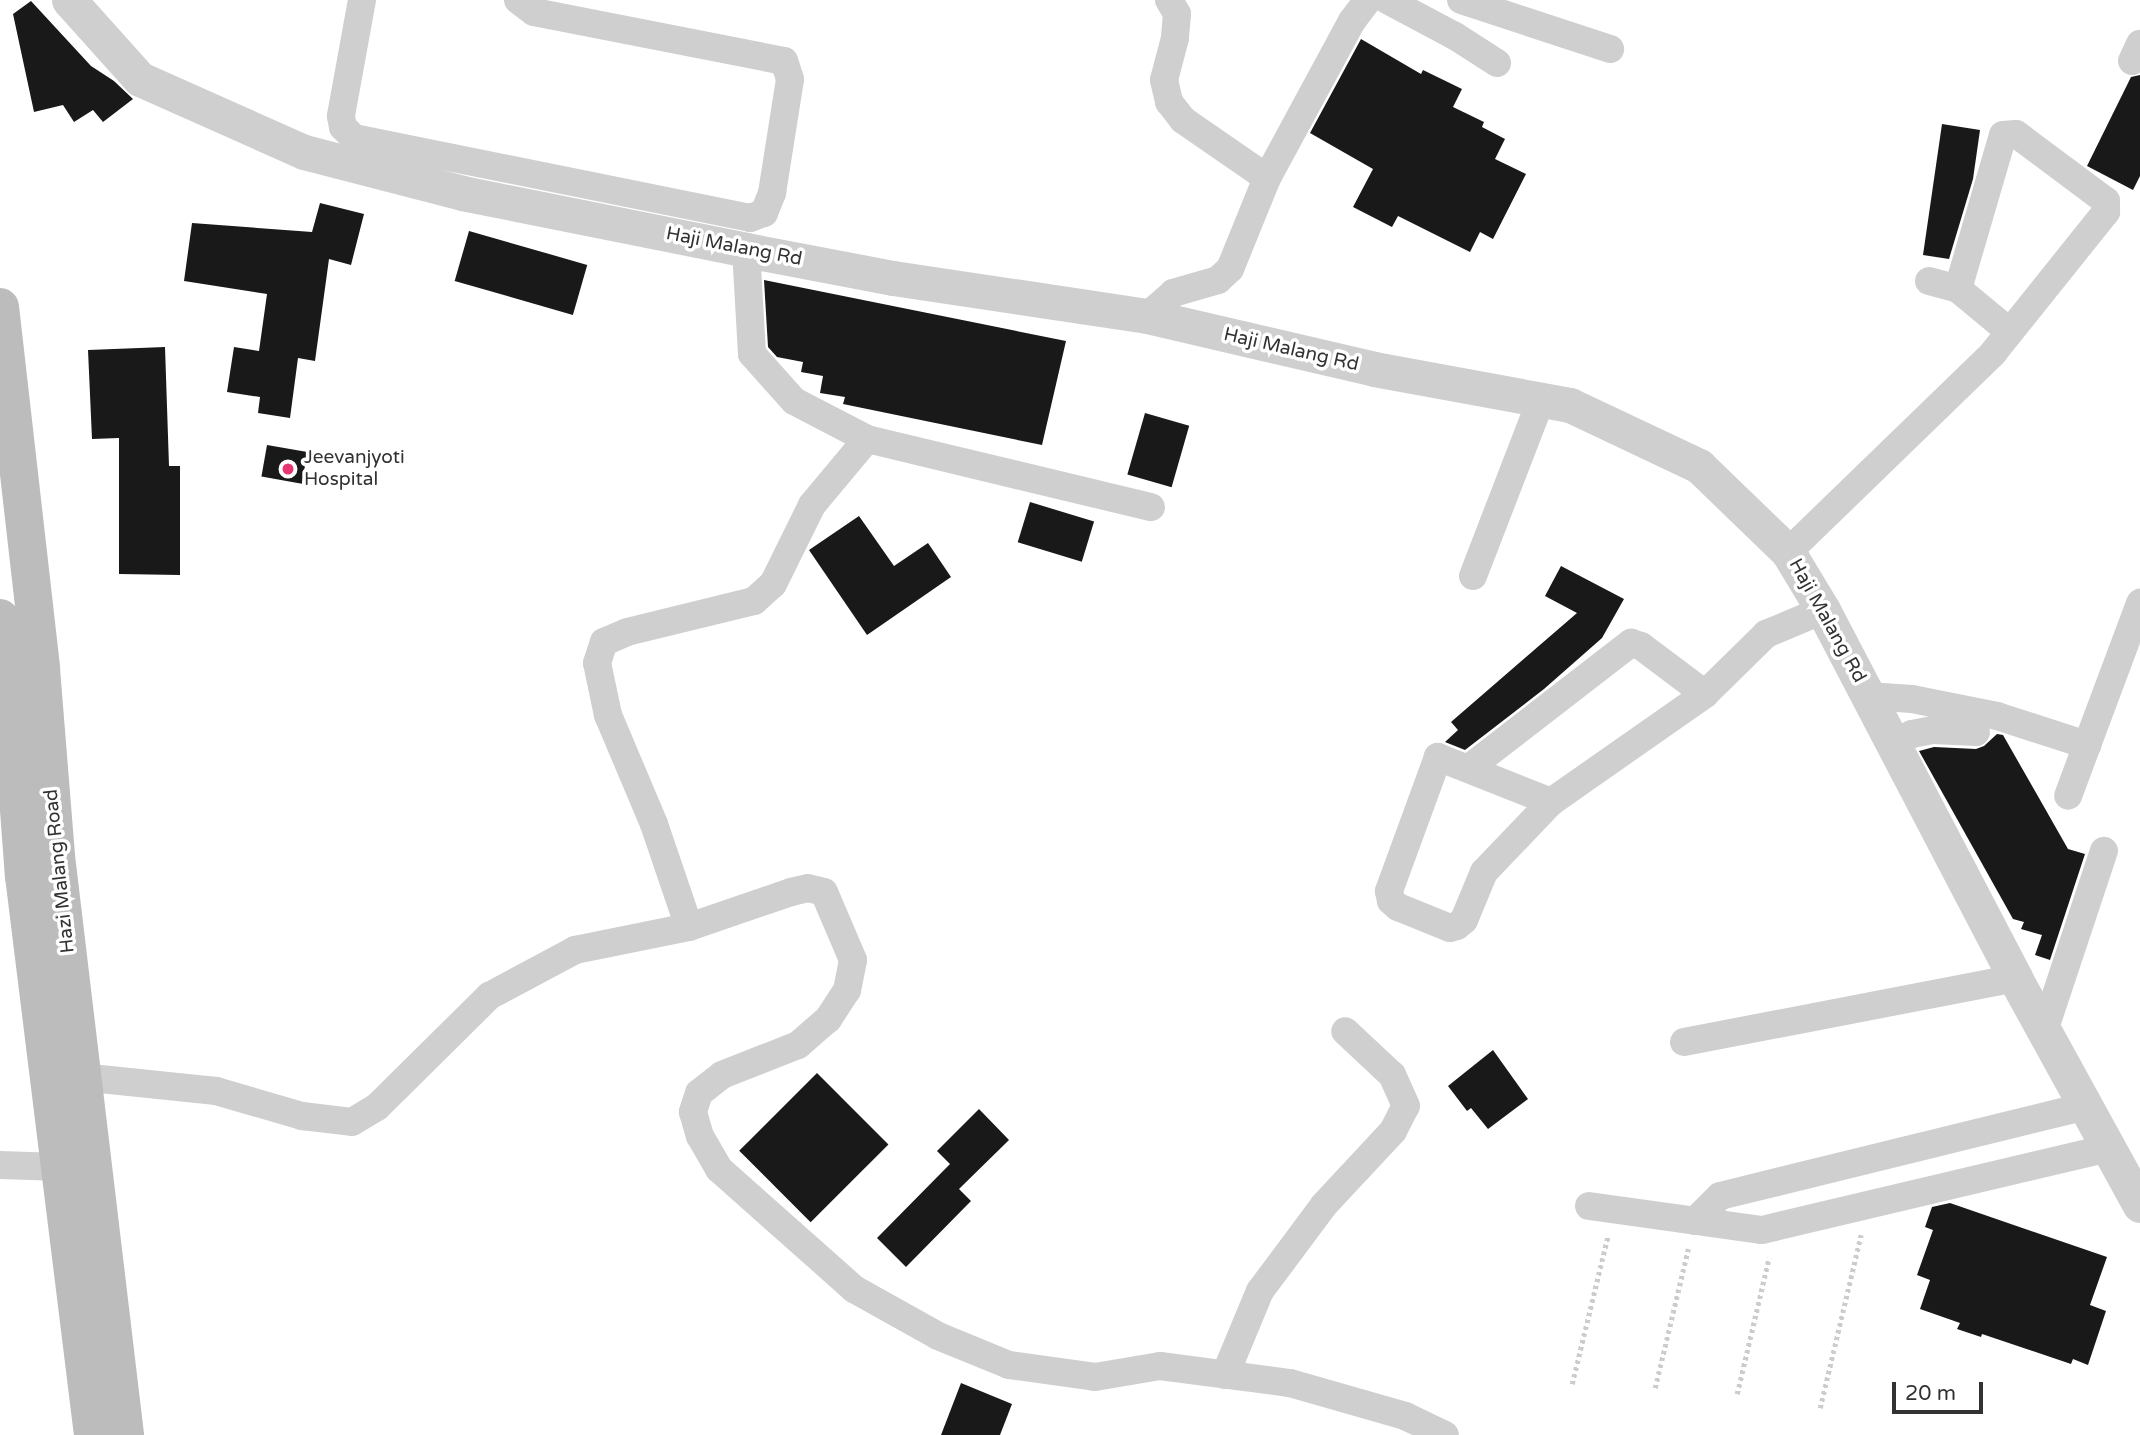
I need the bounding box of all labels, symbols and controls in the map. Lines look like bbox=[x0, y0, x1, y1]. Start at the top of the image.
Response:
street label: Haji Malang Rd bbox=[664, 223, 804, 271]
street label: Haji Malang Rd bbox=[1221, 323, 1361, 377]
place label: Jeevanjyoti Hospital bbox=[304, 447, 405, 491]
marker: Jeevanjyoti Hospital bbox=[278, 459, 298, 479]
street label: Haji Malang Rd bbox=[1784, 555, 1870, 687]
street label: Hazi Malang Road bbox=[40, 788, 80, 954]
scale bar bbox=[1895, 1368, 1986, 1412]
text: 20 m bbox=[1905, 1381, 1956, 1406]

